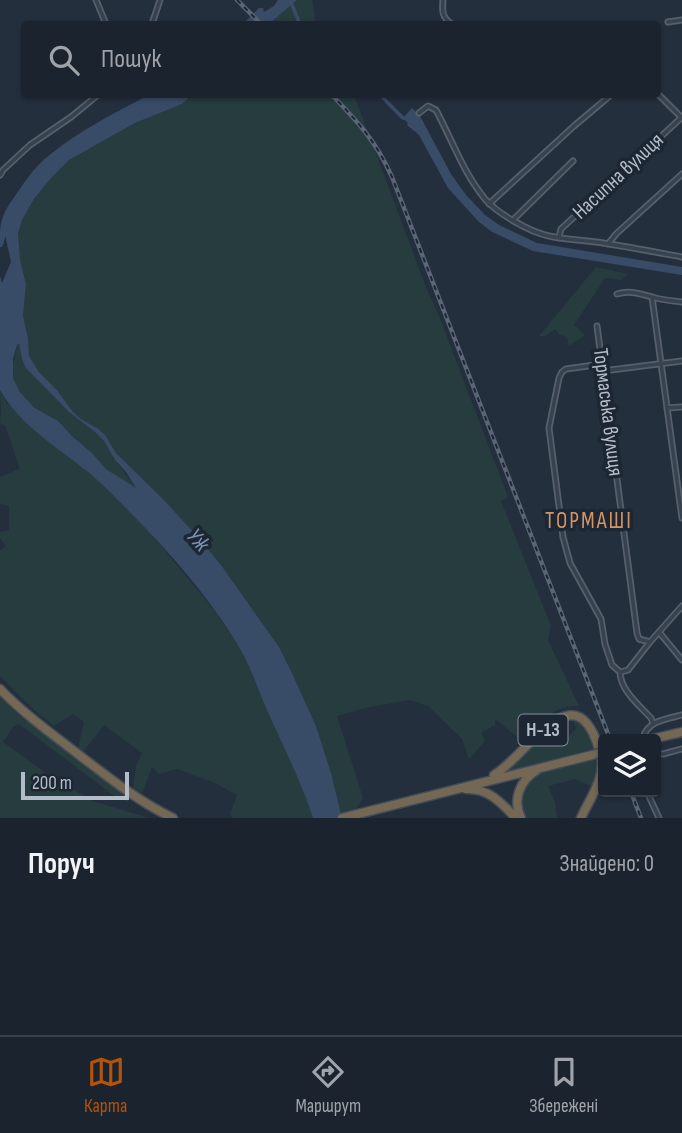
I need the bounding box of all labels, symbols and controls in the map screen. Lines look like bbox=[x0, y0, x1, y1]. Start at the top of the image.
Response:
search box bbox=[21, 21, 661, 98]
icon: search bbox=[45, 41, 83, 79]
text: Пошук bbox=[101, 44, 161, 75]
street label: Насипна вулиця bbox=[567, 128, 669, 224]
street label: Тормаська вулиця bbox=[588, 347, 628, 477]
district label: ТОРМАШІ bbox=[545, 507, 633, 535]
water label: Уж bbox=[180, 523, 216, 558]
road number: Н-13 bbox=[518, 715, 568, 746]
map controls bbox=[598, 734, 661, 797]
button: layers bbox=[598, 734, 661, 797]
scale bar bbox=[21, 769, 130, 801]
text: 200 m bbox=[32, 772, 72, 795]
text: Поруч bbox=[28, 846, 95, 882]
text: Знайдено: 0 bbox=[560, 850, 654, 878]
tab: Карта bbox=[84, 1053, 127, 1118]
tab: Маршрут bbox=[295, 1053, 361, 1118]
tab: Збережені bbox=[529, 1053, 598, 1118]

